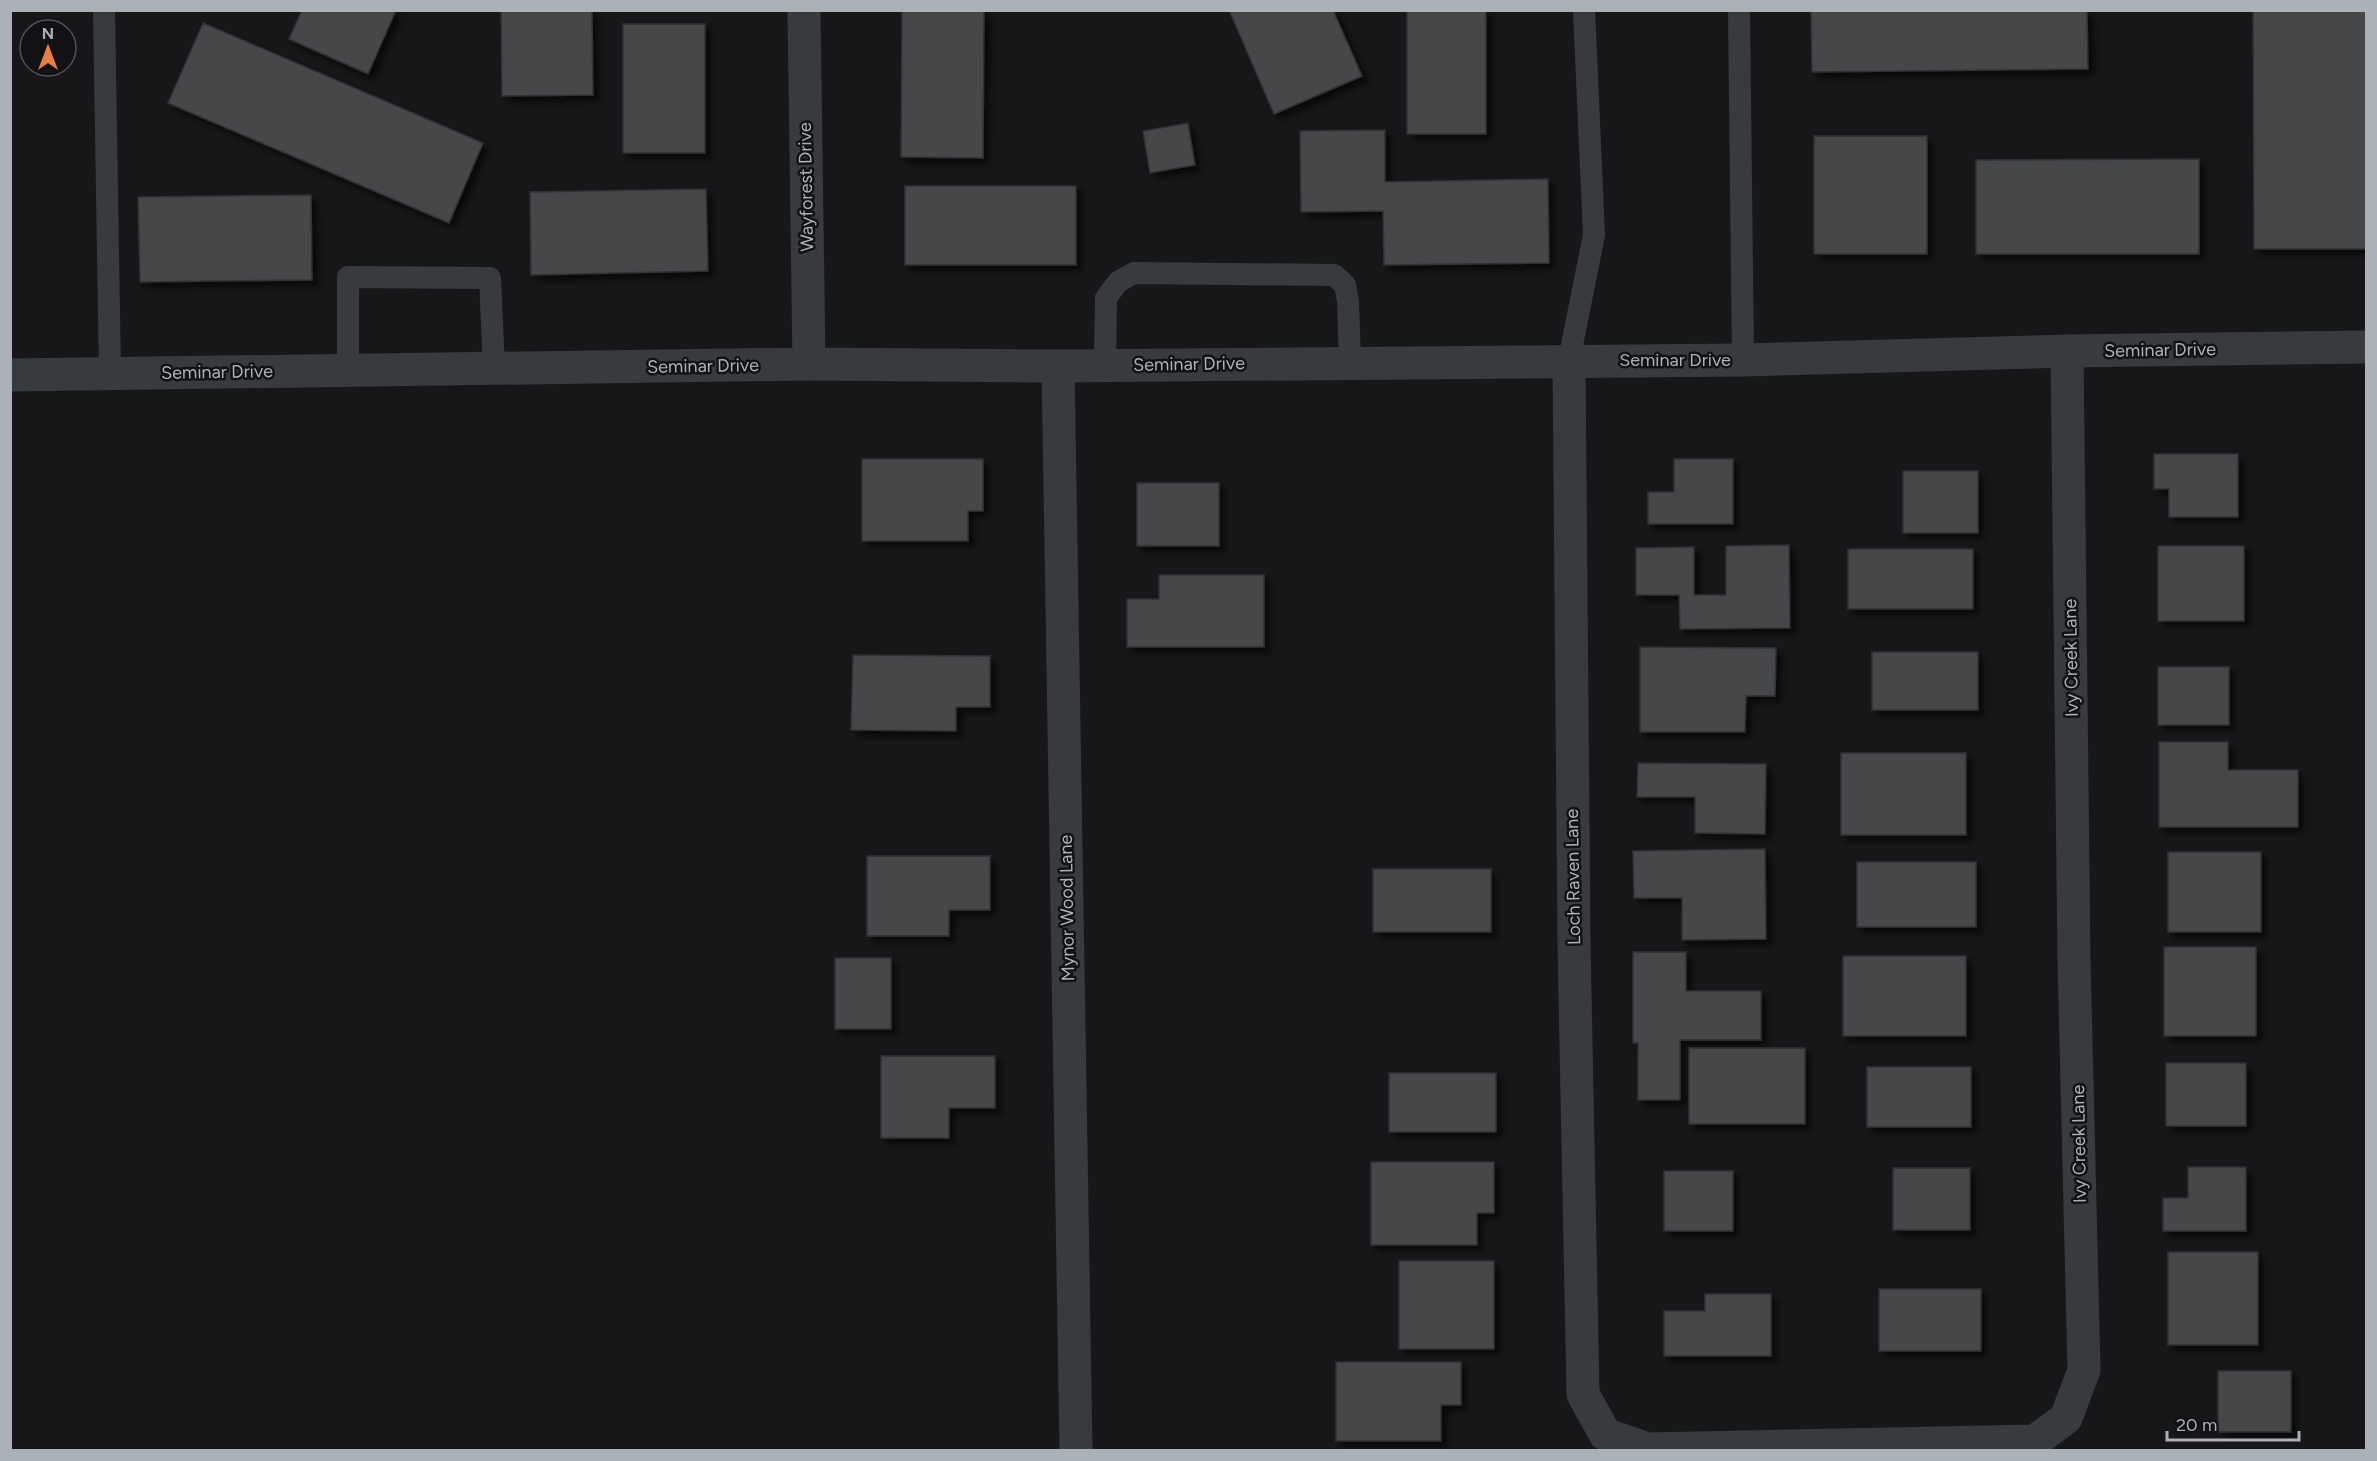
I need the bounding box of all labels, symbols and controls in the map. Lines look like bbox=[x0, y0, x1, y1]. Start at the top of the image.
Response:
north arrow bbox=[18, 18, 78, 78]
text: N bbox=[42, 24, 54, 43]
street label: Wayforest Drive bbox=[794, 122, 818, 252]
street label: Seminar Drive bbox=[2104, 338, 2216, 362]
street label: Seminar Drive bbox=[1619, 349, 1731, 371]
street label: Seminar Drive bbox=[1133, 352, 1245, 376]
street label: Seminar Drive bbox=[647, 354, 759, 378]
street label: Seminar Drive bbox=[161, 360, 273, 384]
street label: Ivy Creek Lane bbox=[2059, 598, 2083, 717]
street label: Loch Raven Lane bbox=[1561, 809, 1585, 945]
street label: Mynor Wood Lane bbox=[1055, 834, 1079, 981]
street label: Ivy Creek Lane bbox=[2067, 1084, 2091, 1203]
scale bar bbox=[2167, 1404, 2299, 1442]
text: 20 m bbox=[2176, 1414, 2217, 1436]

